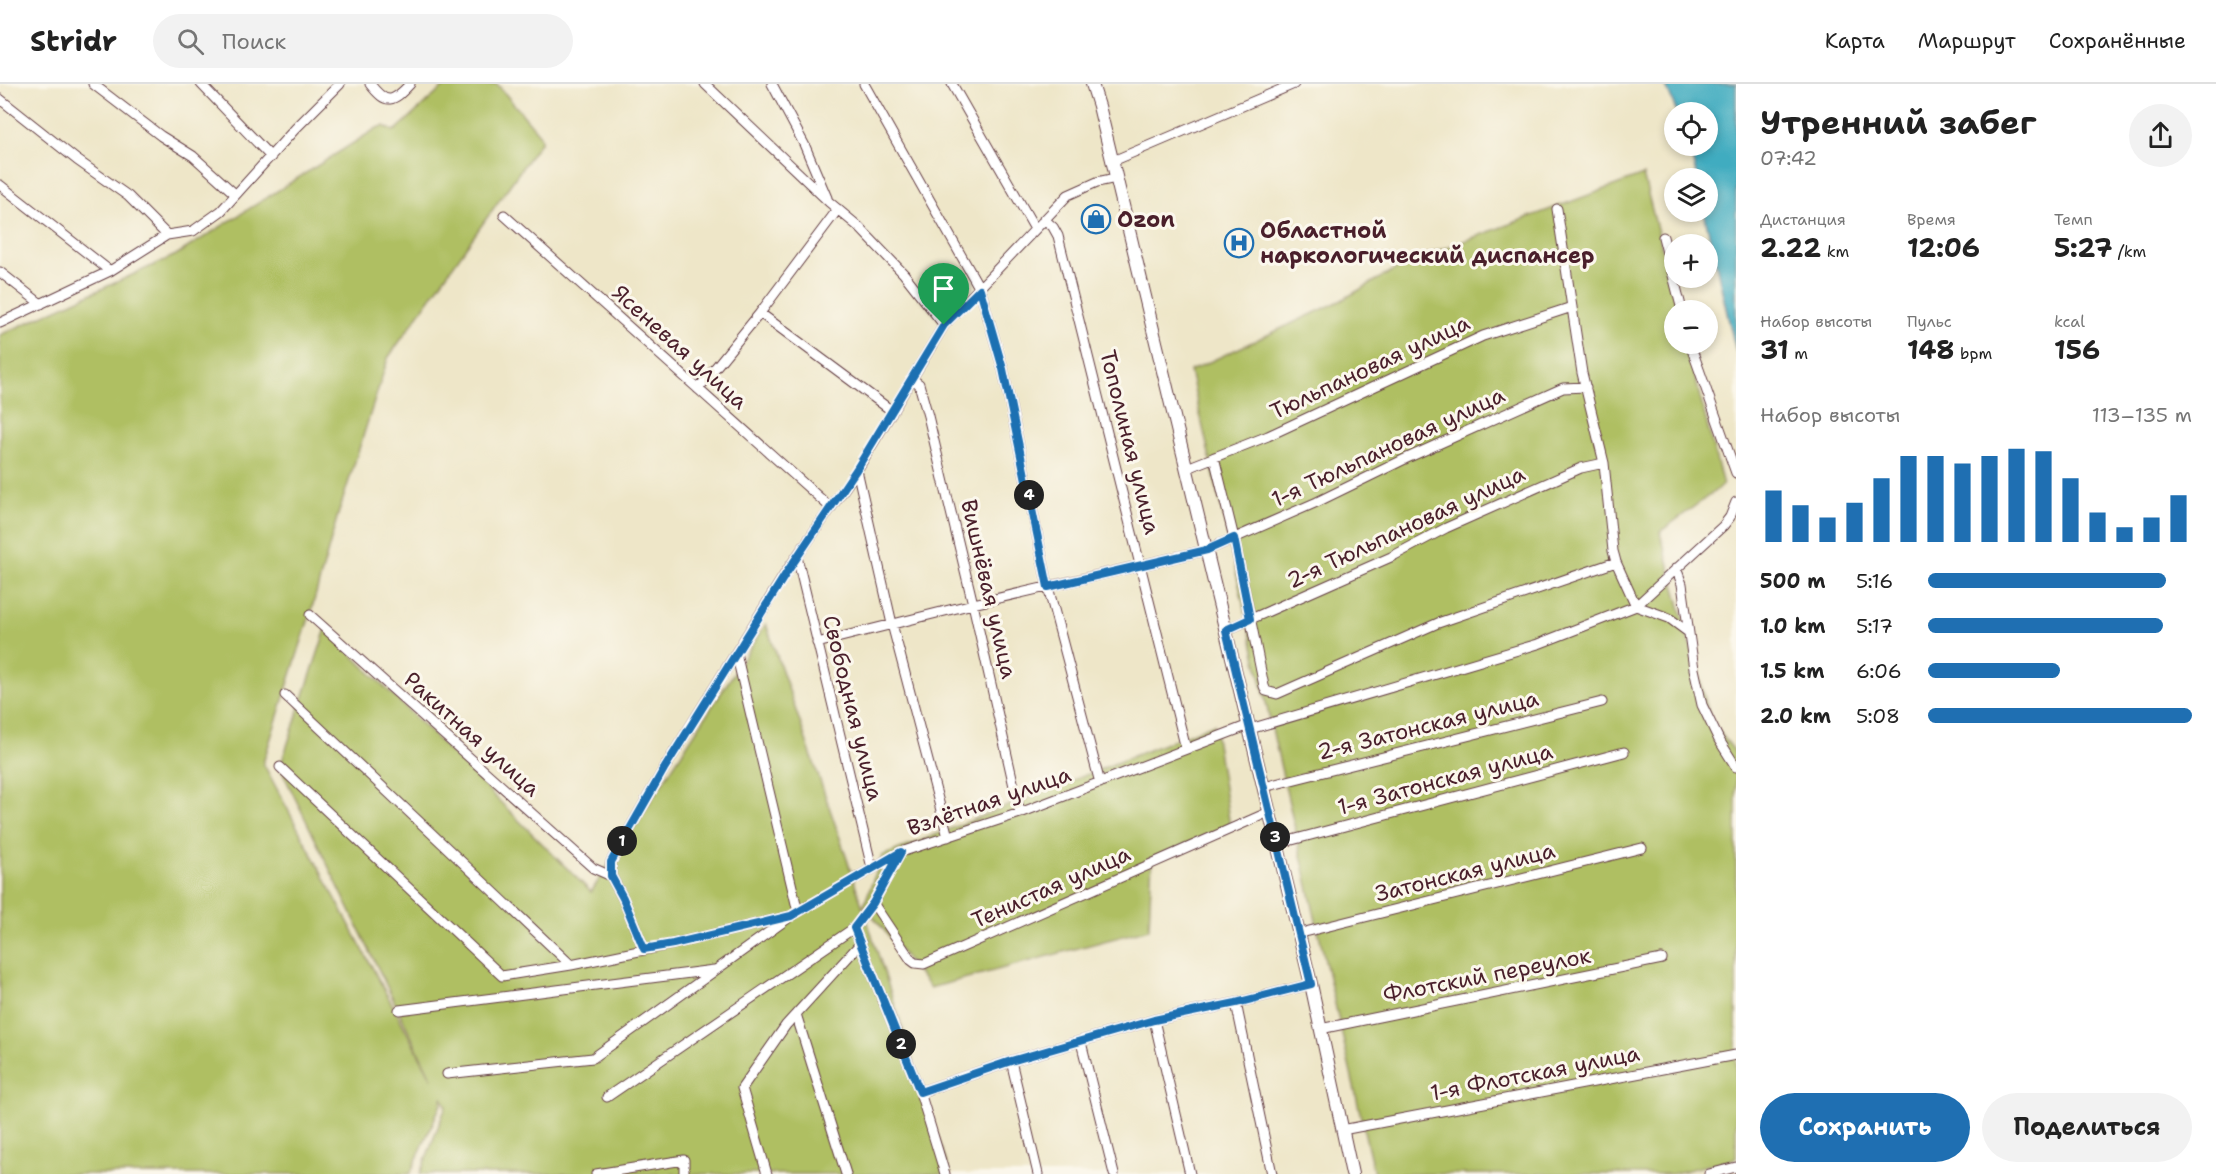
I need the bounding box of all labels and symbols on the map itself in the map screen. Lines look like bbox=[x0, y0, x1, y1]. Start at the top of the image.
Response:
shop icon: Ozon bbox=[1080, 203, 1112, 235]
place label: Ozon bbox=[1117, 205, 1175, 234]
place label: Областной наркологический диспансер bbox=[1260, 216, 1594, 270]
hospital icon: Областной наркологический диспансер bbox=[1223, 227, 1255, 259]
pin bbox=[918, 263, 969, 325]
street label: Ясеневая улица bbox=[606, 278, 754, 416]
street label: Тюльпановая улица bbox=[1266, 308, 1475, 426]
street label: Тополиная улица bbox=[1093, 347, 1167, 537]
street label: 1-я Тюльпановая улица bbox=[1267, 380, 1510, 514]
street label: 2-я Тюльпановая улица bbox=[1282, 459, 1530, 595]
pin: 4 bbox=[1014, 480, 1044, 510]
street label: Вишнёвая улица bbox=[954, 497, 1024, 682]
street label: Свободная улица bbox=[816, 612, 890, 804]
street label: Ракитная улица bbox=[398, 665, 547, 803]
street label: 2-я Затонская улица bbox=[1314, 683, 1542, 767]
street label: 1-я Затонская улица bbox=[1334, 736, 1556, 822]
street label: Взлётная улица bbox=[903, 759, 1075, 843]
pin: 3 bbox=[1260, 822, 1290, 852]
pin: 1 bbox=[607, 826, 637, 856]
street label: Затонская улица bbox=[1372, 836, 1558, 908]
street label: Тенистая улица bbox=[967, 839, 1135, 935]
street label: Флотский переулок bbox=[1381, 941, 1594, 1009]
pin: 2 bbox=[886, 1029, 916, 1059]
street label: 1-я Флотская улица bbox=[1428, 1038, 1642, 1108]

